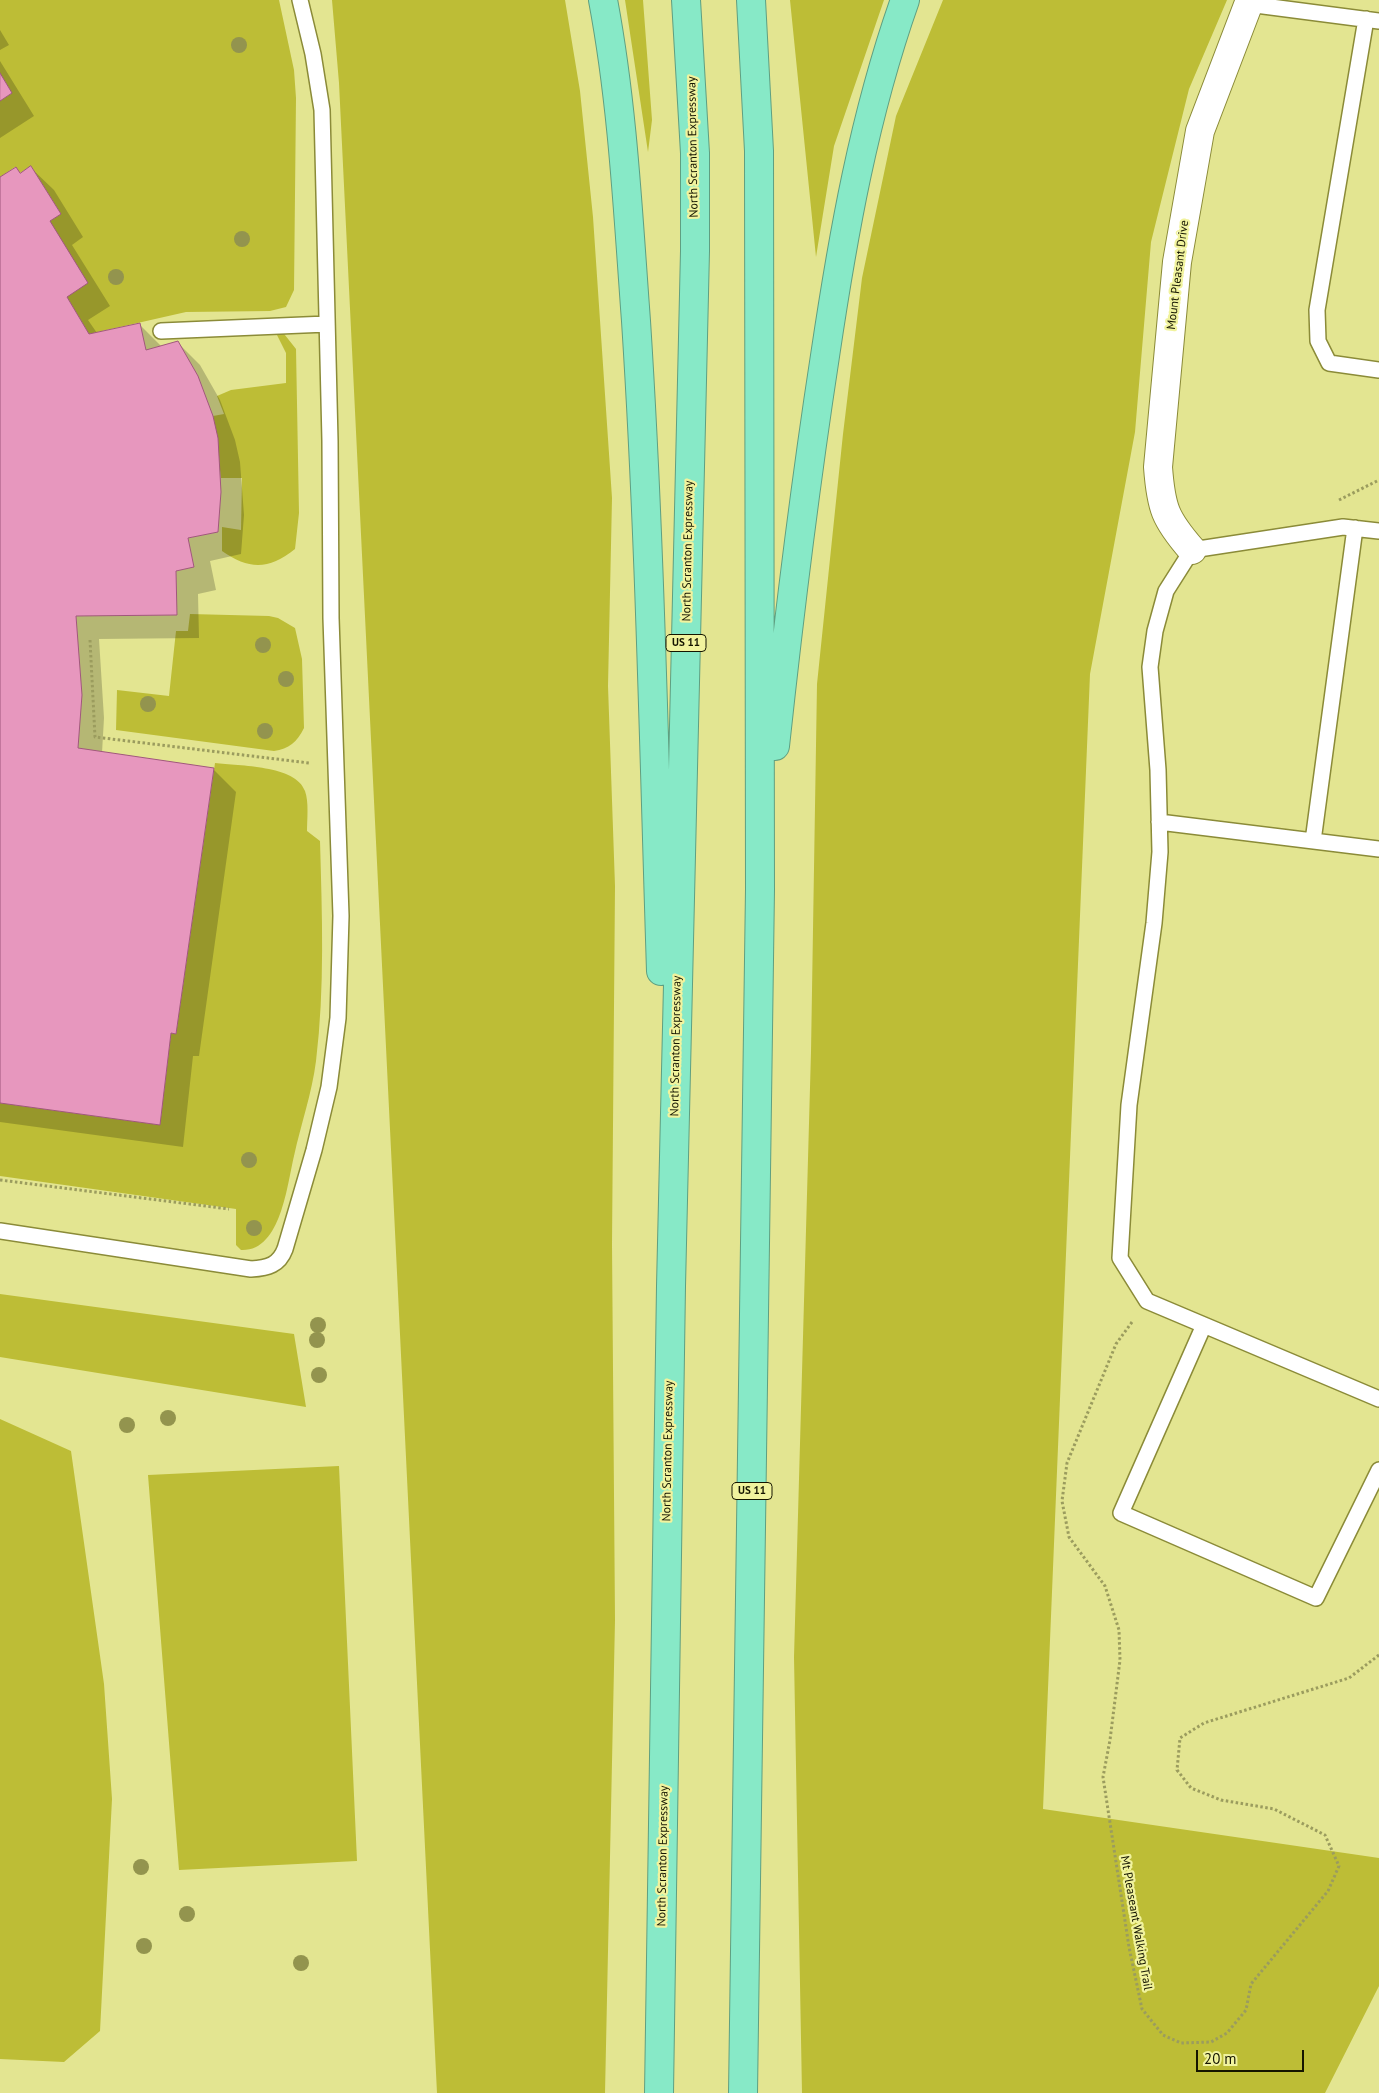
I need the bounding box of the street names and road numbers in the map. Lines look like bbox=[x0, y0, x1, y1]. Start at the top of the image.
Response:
street label: North Scranton Expressway bbox=[685, 76, 701, 218]
street label: Mount Pleasant Drive bbox=[1164, 219, 1192, 331]
street label: North Scranton Expressway bbox=[680, 480, 696, 622]
road number: US 11 bbox=[666, 634, 706, 651]
street label: North Scranton Expressway bbox=[668, 975, 684, 1117]
street label: North Scranton Expressway bbox=[660, 1380, 676, 1522]
road number: US 11 bbox=[732, 1482, 772, 1500]
street label: North Scranton Expressway bbox=[655, 1785, 671, 1927]
street label: Mt Pleaseant Walking Trail bbox=[1117, 1855, 1155, 1991]

